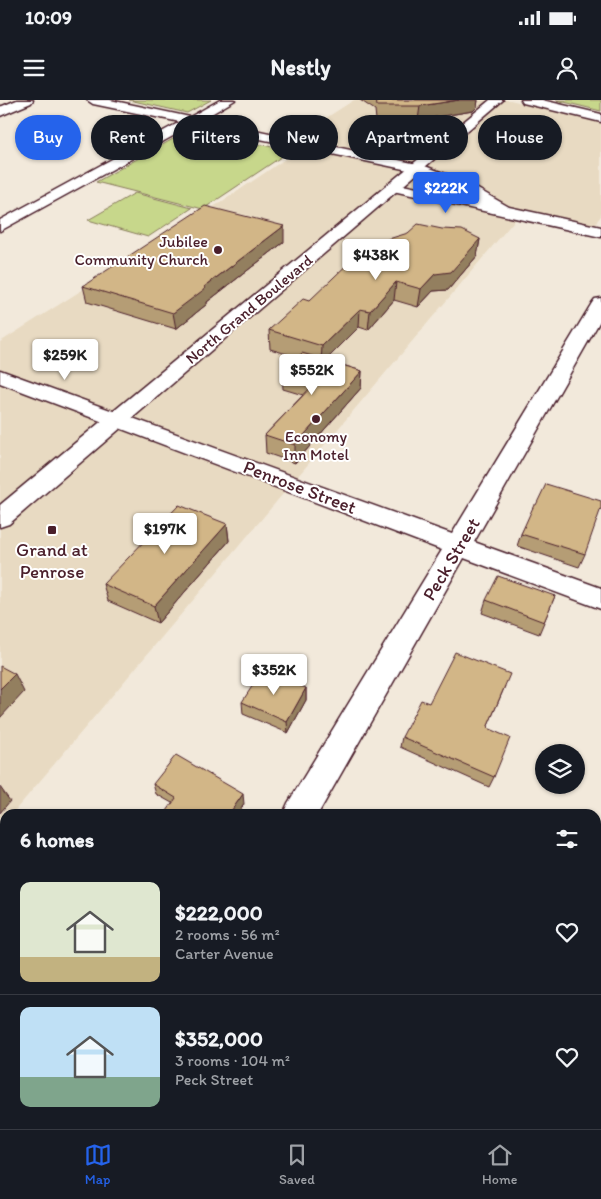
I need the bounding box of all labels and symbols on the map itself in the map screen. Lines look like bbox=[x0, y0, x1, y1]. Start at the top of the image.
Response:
pin: $222K bbox=[411, 172, 481, 214]
place label: Jubilee Community Church bbox=[74, 232, 208, 269]
pin: $438K bbox=[341, 238, 411, 281]
marker: Jubilee Community Church bbox=[212, 244, 224, 256]
street label: North Grand Boulevard bbox=[182, 250, 317, 368]
pin: $259K bbox=[30, 338, 100, 381]
pin: $552K bbox=[277, 354, 347, 396]
marker: Economy Inn Motel bbox=[310, 413, 322, 425]
place label: Economy Inn Motel bbox=[283, 427, 349, 464]
street label: Penrose Street bbox=[240, 455, 360, 519]
pin: $197K bbox=[130, 512, 200, 555]
street label: Peck Street bbox=[417, 513, 485, 605]
marker: Grand at Penrose bbox=[46, 524, 58, 536]
place label: Grand at Penrose bbox=[16, 538, 88, 583]
pin: $352K bbox=[239, 654, 309, 696]

